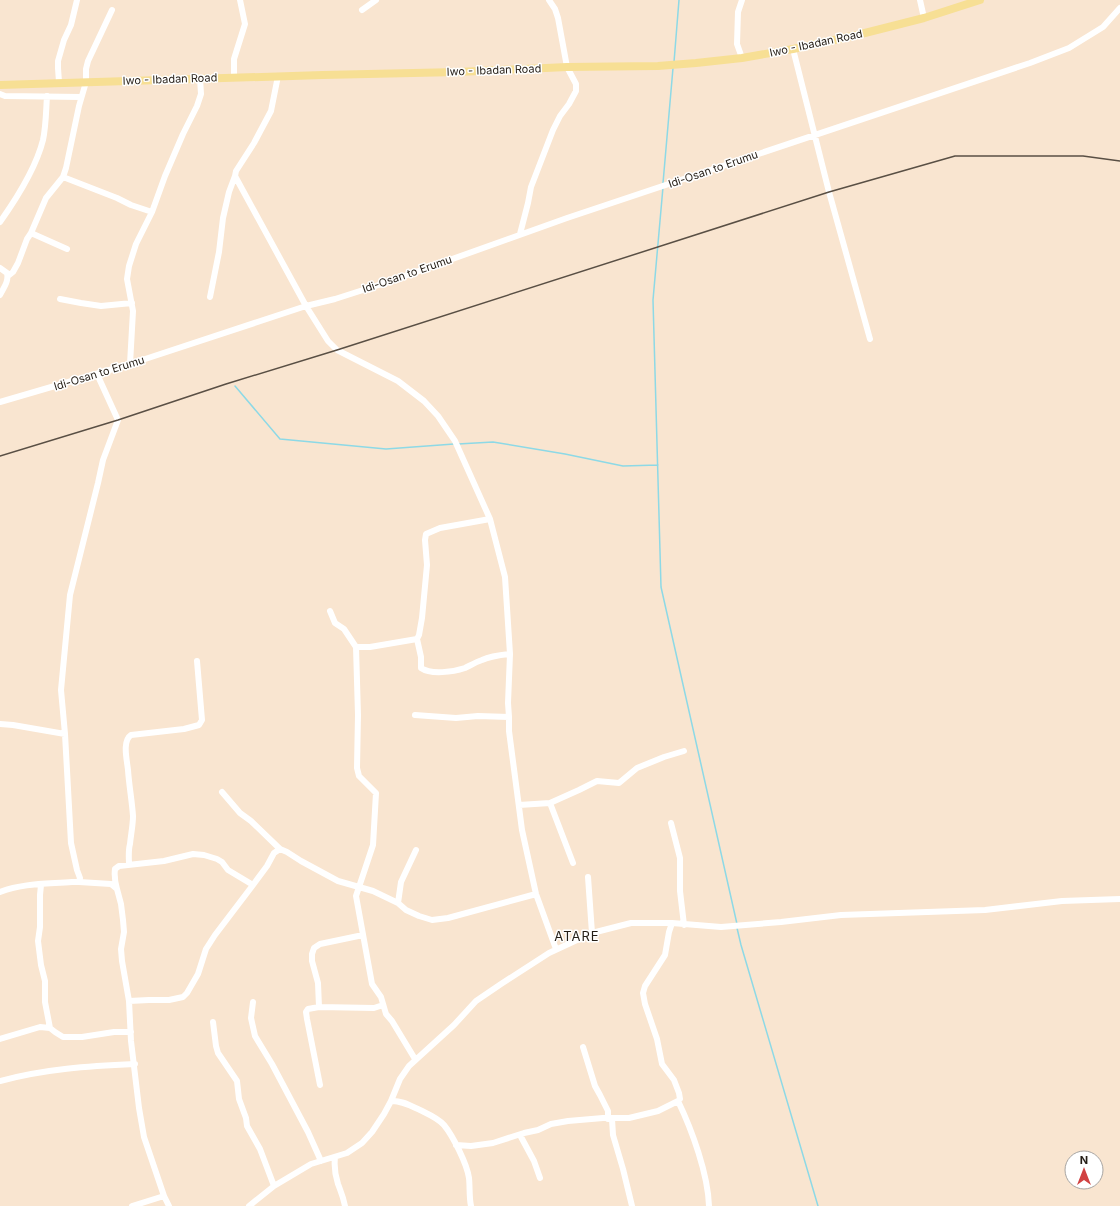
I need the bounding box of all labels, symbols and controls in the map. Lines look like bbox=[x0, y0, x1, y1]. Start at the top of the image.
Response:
street label: Iwo - Ibadan Road bbox=[768, 26, 864, 60]
street label: Iwo - Ibadan Road bbox=[446, 61, 542, 79]
street label: Iwo - Ibadan Road bbox=[122, 70, 218, 88]
street label: Idi-Osan to Erumu bbox=[666, 147, 760, 191]
street label: Idi-Osan to Erumu bbox=[360, 252, 454, 296]
street label: Idi-Osan to Erumu bbox=[52, 353, 146, 393]
district label: ATARE bbox=[554, 928, 600, 944]
north arrow bbox=[1064, 1150, 1104, 1190]
text: N bbox=[1080, 1153, 1088, 1167]

